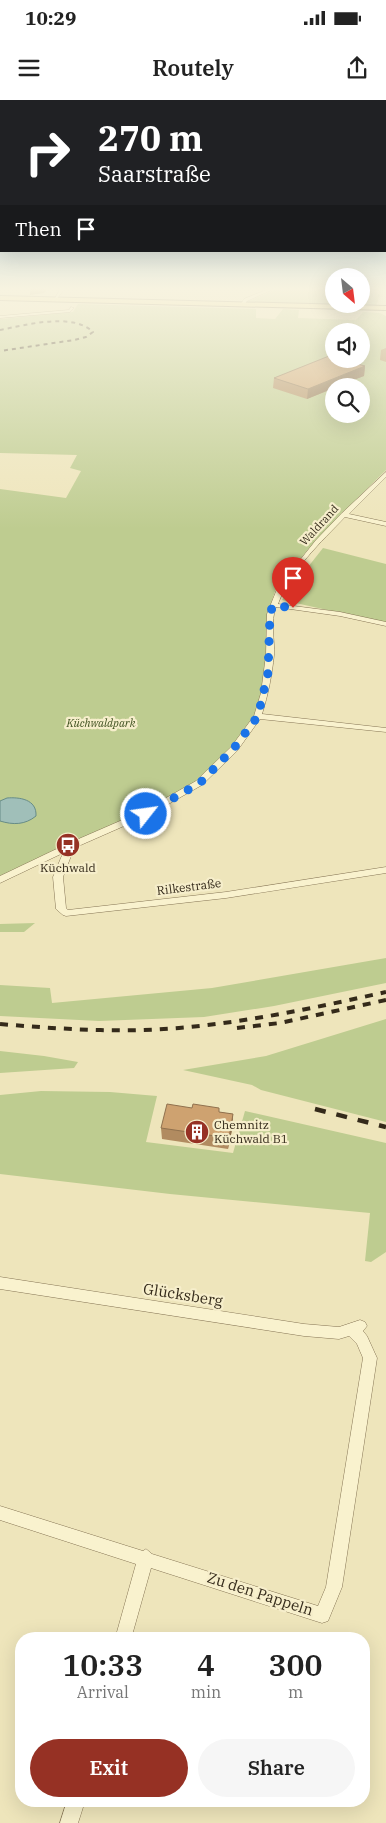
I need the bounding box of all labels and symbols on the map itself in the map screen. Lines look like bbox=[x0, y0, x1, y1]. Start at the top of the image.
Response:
north arrow bbox=[325, 268, 370, 312]
street label: Waldrand bbox=[297, 502, 342, 548]
pin bbox=[272, 557, 314, 608]
park label: Küchwaldpark bbox=[65, 716, 136, 730]
position arrow bbox=[119, 787, 171, 839]
bus stop icon: Küchwald bbox=[55, 832, 81, 858]
place label: Küchwald bbox=[40, 860, 96, 875]
street label: Rilkestraße bbox=[156, 875, 222, 898]
place label: Chemnitz Küchwald B1 bbox=[214, 1117, 288, 1146]
building icon: Chemnitz Küchwald B1 bbox=[184, 1119, 210, 1145]
street label: Glücksberg bbox=[142, 1279, 224, 1310]
street label: Zu den Pappeln bbox=[205, 1567, 316, 1620]

